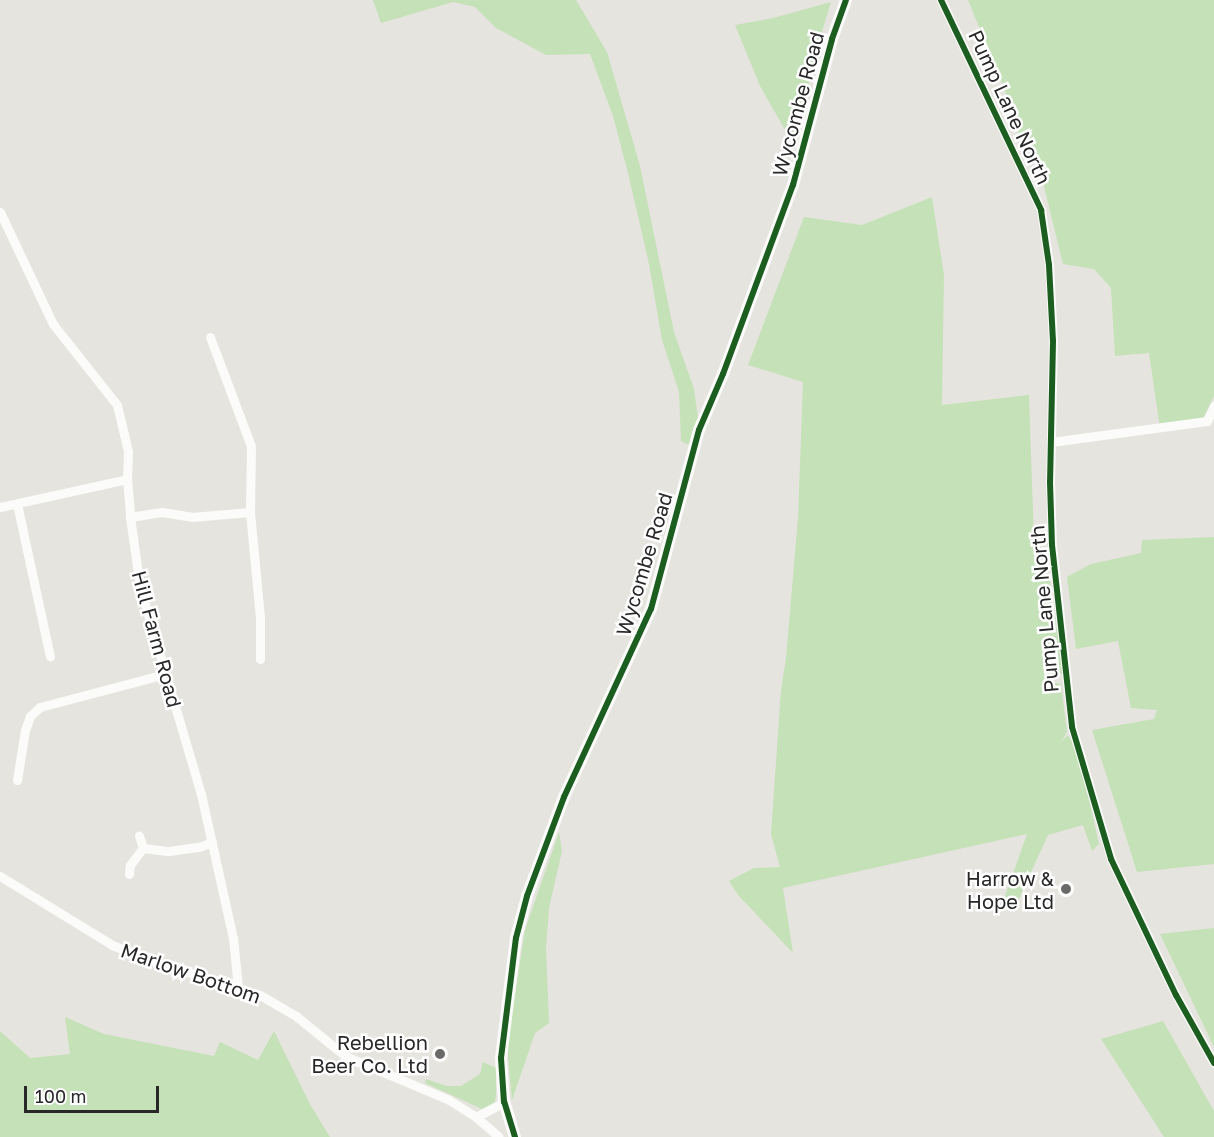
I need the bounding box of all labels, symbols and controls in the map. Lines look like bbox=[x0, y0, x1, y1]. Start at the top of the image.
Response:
street label: Pump Lane North bbox=[964, 26, 1056, 188]
street label: Wycombe Road bbox=[767, 29, 829, 179]
street label: Wycombe Road bbox=[611, 489, 677, 639]
street label: Pump Lane North bbox=[1025, 524, 1063, 694]
street label: Hill Farm Road bbox=[127, 568, 187, 710]
place label: Harrow & Hope Ltd bbox=[966, 866, 1054, 913]
marker: Harrow & Hope Ltd bbox=[1059, 882, 1073, 896]
street label: Marlow Bottom bbox=[118, 938, 264, 1008]
place label: Rebellion Beer Co. Ltd bbox=[311, 1030, 428, 1077]
marker: Rebellion Beer Co. Ltd bbox=[433, 1047, 447, 1061]
scale bar bbox=[27, 1074, 162, 1112]
text: 100 m bbox=[35, 1085, 86, 1107]

